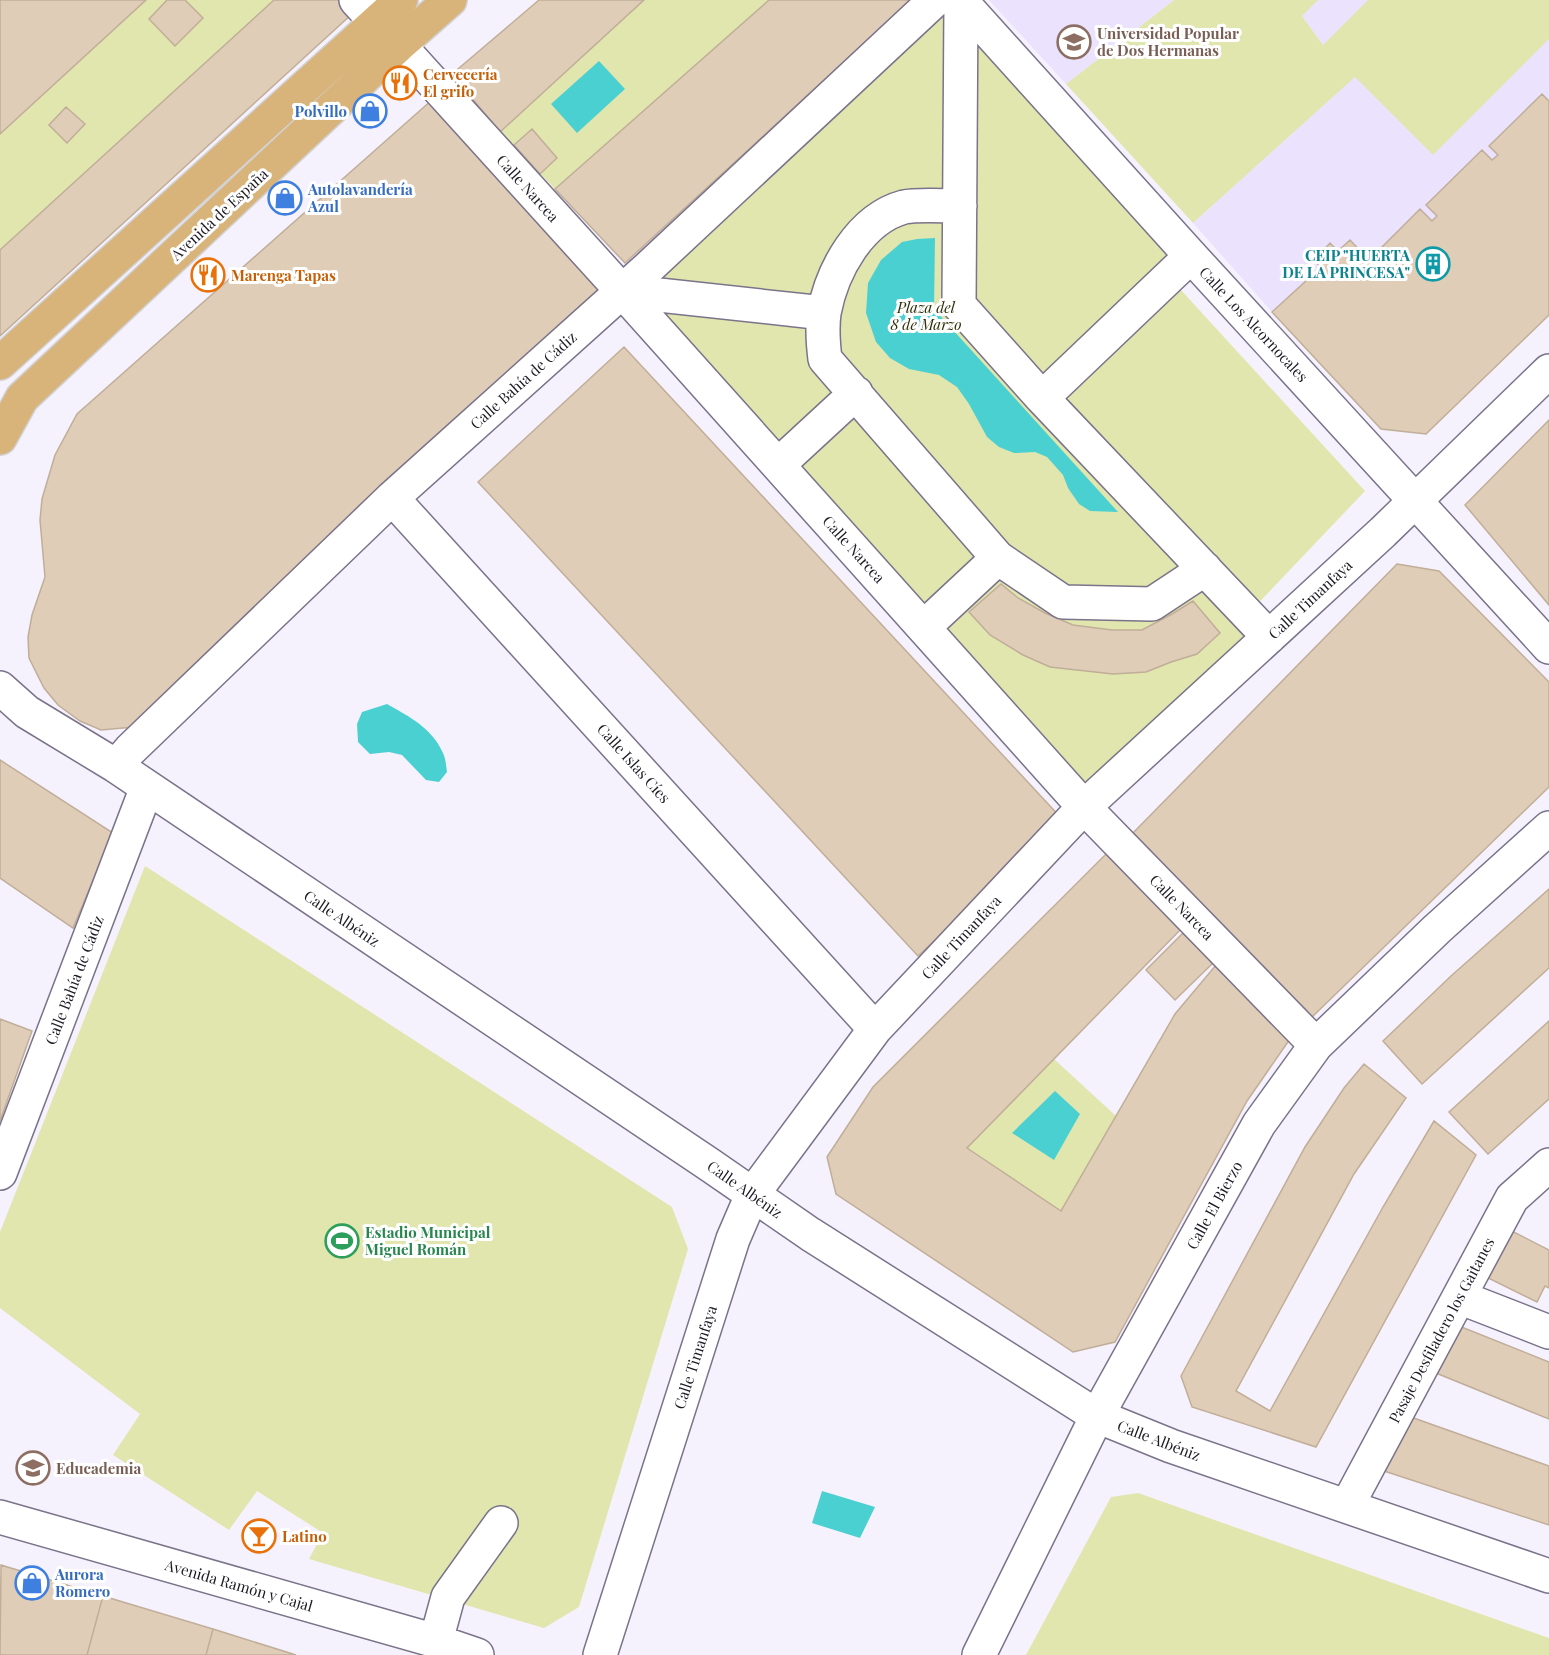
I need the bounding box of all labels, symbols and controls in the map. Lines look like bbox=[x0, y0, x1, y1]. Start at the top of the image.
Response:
place label: Universidad Popular de Dos Hermanas bbox=[1097, 23, 1239, 60]
school or university icon: Universidad Popular de Dos Hermanas bbox=[1056, 24, 1092, 60]
place label: Cervecería El grifo bbox=[423, 64, 498, 101]
restaurant icon: Cervecería El grifo bbox=[382, 65, 418, 101]
shop icon: Polvillo bbox=[352, 93, 388, 129]
place label: Polvillo bbox=[295, 101, 347, 121]
street label: Calle Narcea bbox=[492, 150, 564, 226]
street label: Avenida de España bbox=[165, 163, 272, 265]
place label: Autolavandería Azul bbox=[307, 179, 413, 216]
shop icon: Autolavandería Azul bbox=[267, 180, 303, 216]
place label: CEIP "HUERTA DE LA PRINCESA" bbox=[1282, 245, 1411, 282]
building icon: CEIP "HUERTA DE LA PRINCESA" bbox=[1415, 246, 1451, 282]
restaurant icon: Marenga Tapas bbox=[190, 257, 226, 293]
street label: Calle Los Alcornocales bbox=[1195, 262, 1313, 386]
place label: Marenga Tapas bbox=[231, 265, 336, 285]
park label: Plaza del 8 de Marzo bbox=[890, 297, 962, 334]
street label: Calle Bahía de Cádiz bbox=[466, 327, 580, 433]
street label: Calle Narcea bbox=[818, 511, 890, 587]
street label: Calle Timanfaya bbox=[1264, 555, 1357, 643]
street label: Calle Islas Cíes bbox=[593, 719, 675, 807]
street label: Calle Narcea bbox=[1146, 870, 1219, 945]
street label: Calle Albéniz bbox=[300, 885, 384, 951]
street label: Calle Timanfaya bbox=[917, 890, 1005, 983]
street label: Calle Bahía de Cádiz bbox=[40, 913, 108, 1047]
street label: Calle Albéniz bbox=[704, 1156, 786, 1222]
street label: Calle El Bierzo bbox=[1181, 1157, 1247, 1253]
place label: Estadio Municipal Miguel Román bbox=[365, 1222, 491, 1259]
sports icon: Estadio Municipal Miguel Román bbox=[324, 1223, 360, 1259]
street label: Pasaje Desfiladero los Gaitanes bbox=[1384, 1234, 1498, 1426]
street label: Calle Timanfaya bbox=[669, 1302, 721, 1411]
street label: Calle Albéniz bbox=[1115, 1415, 1203, 1465]
school or university icon: Educademia bbox=[15, 1450, 51, 1486]
place label: Educademia bbox=[56, 1458, 141, 1478]
bar icon: Latino bbox=[241, 1518, 277, 1554]
place label: Latino bbox=[282, 1526, 327, 1546]
street label: Avenida Ramón y Cajal bbox=[162, 1554, 315, 1616]
place label: Aurora Romero bbox=[54, 1564, 110, 1601]
shop icon: Aurora Romero bbox=[14, 1565, 50, 1601]

